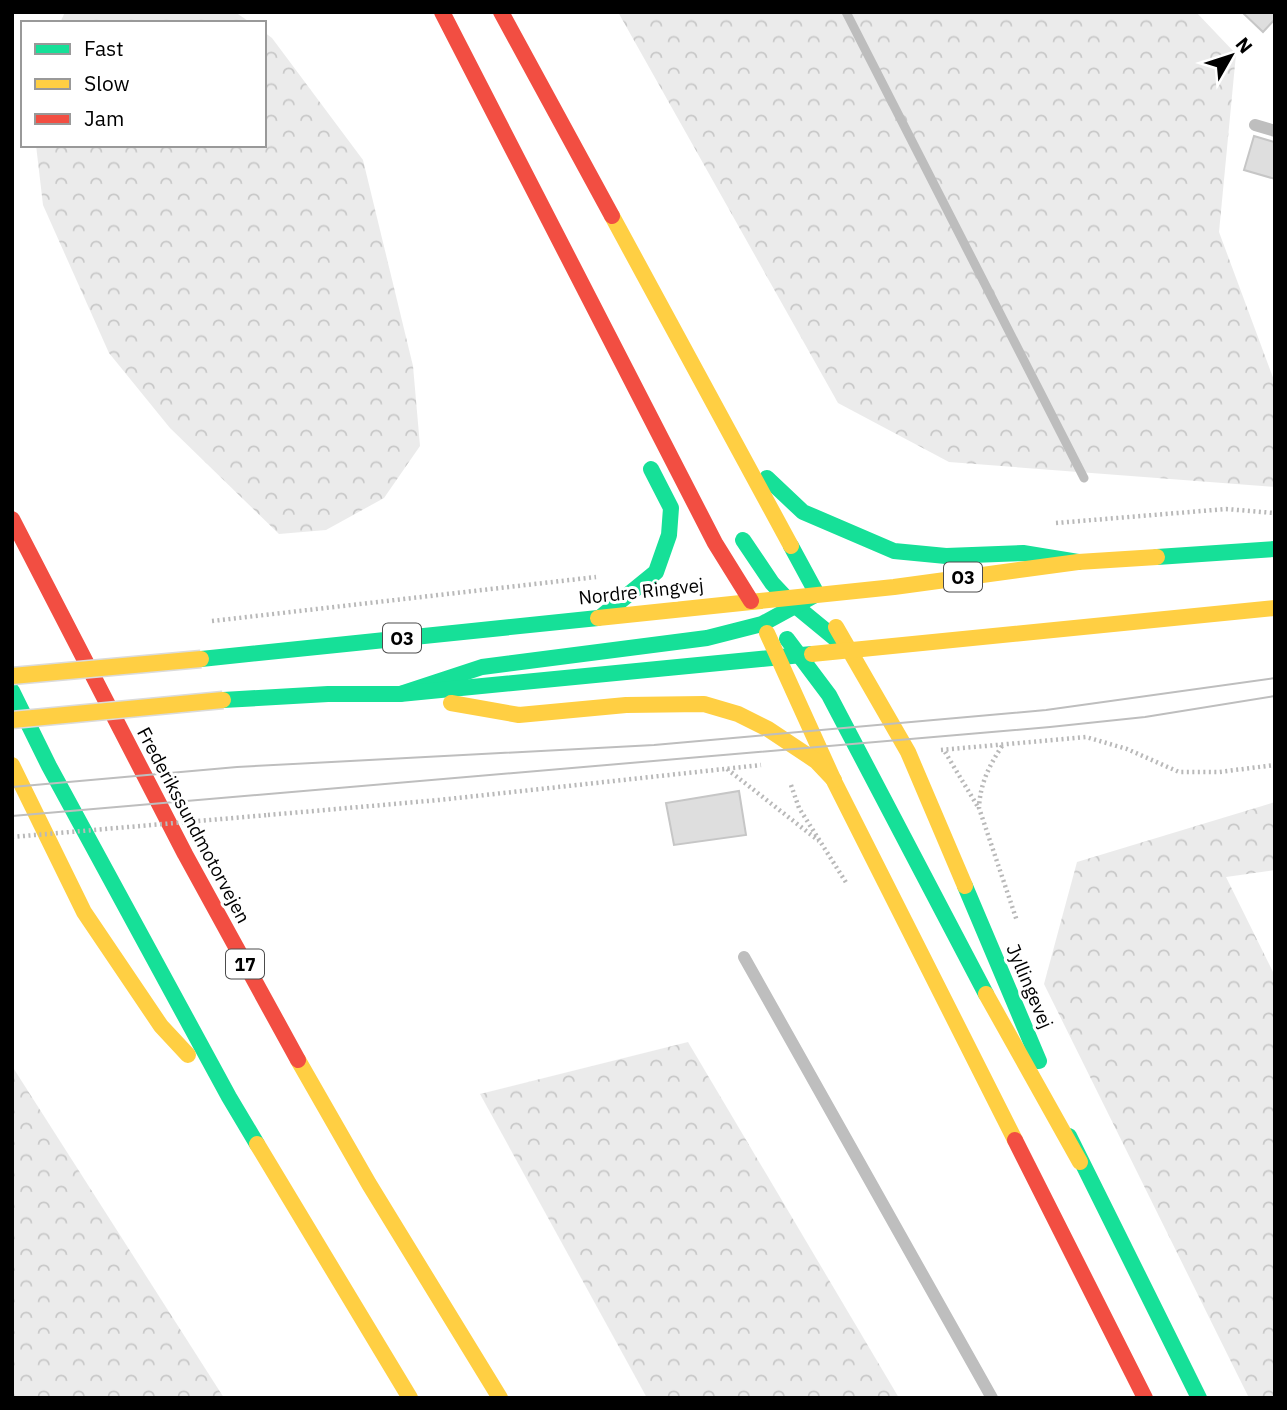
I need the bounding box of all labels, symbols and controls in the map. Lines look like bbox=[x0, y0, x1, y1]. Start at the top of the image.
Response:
legend bbox=[21, 21, 266, 147]
north arrow bbox=[1196, 21, 1266, 91]
text: N bbox=[1231, 32, 1258, 58]
text: Fast bbox=[84, 34, 124, 62]
text: Slow bbox=[84, 69, 130, 97]
text: Jam bbox=[84, 104, 124, 132]
road number: O3 bbox=[944, 562, 982, 592]
street label: Nordre Ringvej bbox=[577, 572, 705, 610]
road number: O3 bbox=[383, 624, 421, 652]
street label: Frederikssundmotorvejen bbox=[132, 723, 256, 927]
street label: Jyllingevej bbox=[1001, 940, 1059, 1032]
road number: 17 bbox=[226, 950, 264, 979]

